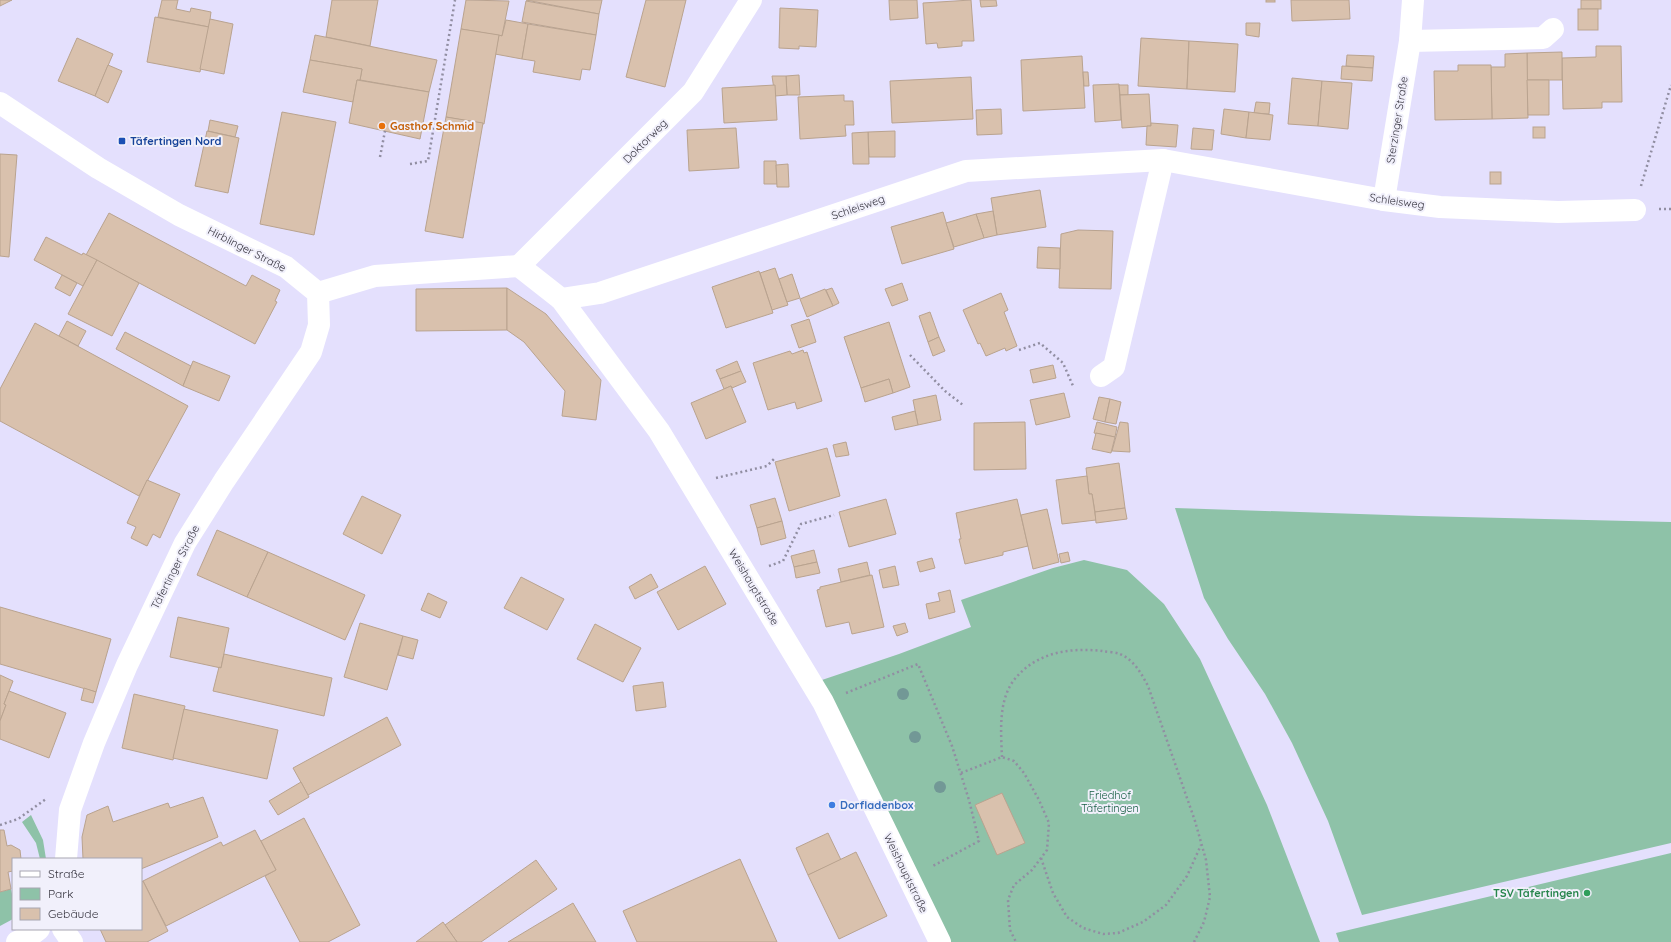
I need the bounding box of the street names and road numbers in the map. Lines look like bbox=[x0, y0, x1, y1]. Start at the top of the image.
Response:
street label: Sterzinger Straße bbox=[1383, 75, 1411, 165]
street label: Doktorweg bbox=[620, 116, 670, 166]
street label: Schleisweg bbox=[1369, 190, 1425, 212]
street label: Schleisweg bbox=[829, 191, 887, 223]
street label: Hirblinger Straße bbox=[205, 223, 289, 275]
street label: Täfertinger Straße bbox=[148, 523, 202, 611]
street label: Weishauptstraße bbox=[726, 546, 782, 628]
street label: Weishauptstraße bbox=[881, 831, 931, 915]

